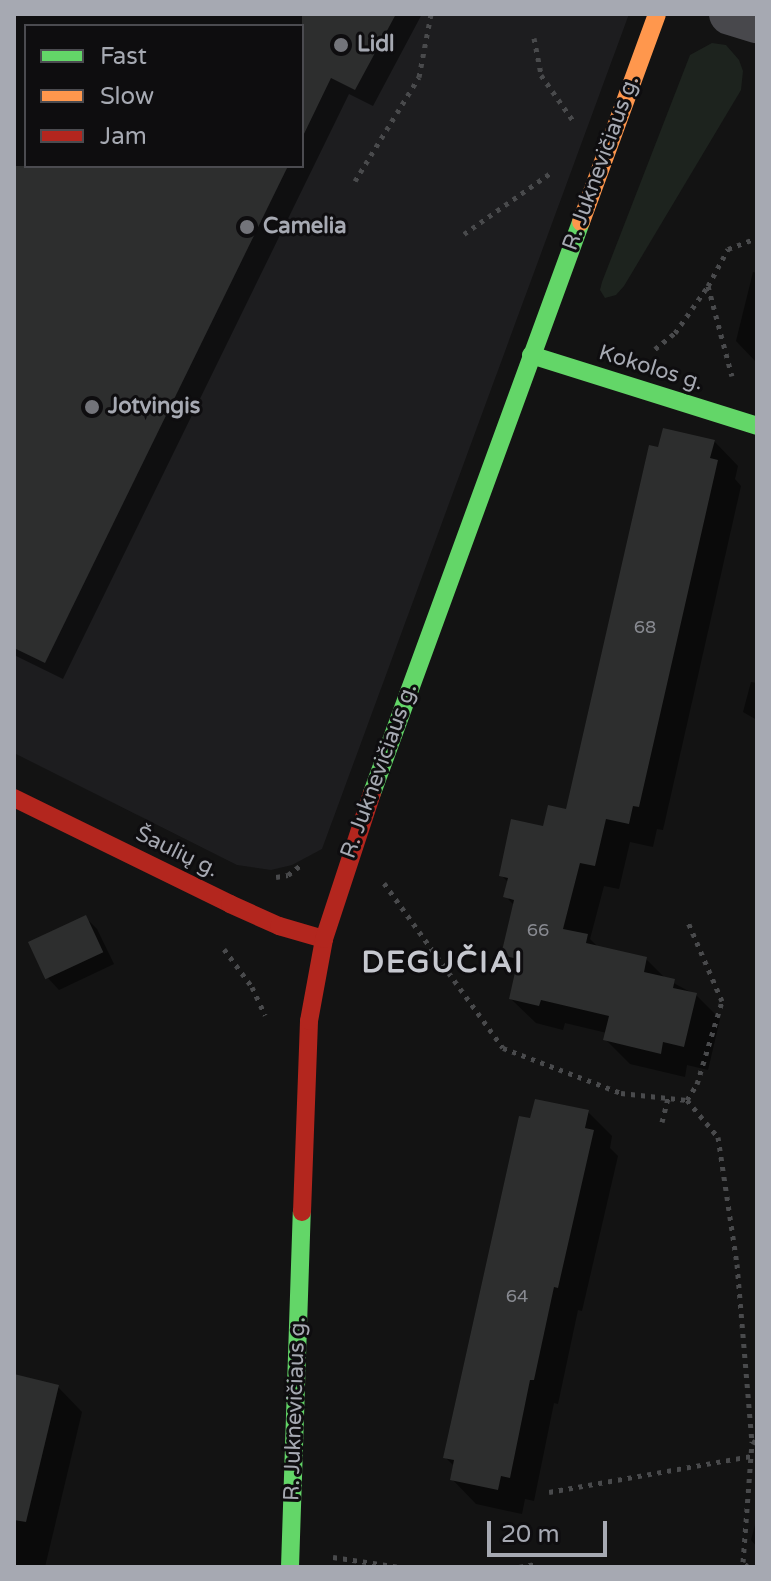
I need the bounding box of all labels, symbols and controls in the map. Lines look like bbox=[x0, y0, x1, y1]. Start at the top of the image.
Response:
legend bbox=[24, 24, 304, 168]
place label: Lidl bbox=[357, 32, 395, 58]
marker: Lidl bbox=[332, 36, 350, 54]
text: Fast bbox=[100, 42, 147, 71]
street label: R. Juknevičiaus g. bbox=[557, 72, 645, 254]
text: Slow bbox=[100, 82, 154, 111]
text: Jam bbox=[100, 122, 147, 151]
place label: Camelia bbox=[263, 214, 347, 240]
marker: Camelia bbox=[238, 218, 256, 236]
street label: Kokolos g. bbox=[595, 340, 707, 396]
place label: Jotvingis bbox=[108, 394, 200, 420]
marker: Jotvingis bbox=[83, 398, 101, 416]
house number: 68 bbox=[634, 616, 656, 638]
street label: R. Juknevičiaus g. bbox=[335, 680, 423, 862]
street label: Šaulių g. bbox=[131, 821, 223, 883]
house number: 66 bbox=[527, 919, 549, 941]
district label: DEGUČIAI bbox=[361, 945, 525, 981]
house number: 64 bbox=[506, 1285, 528, 1307]
street label: R. Juknevičiaus g. bbox=[279, 1316, 311, 1502]
scale bar bbox=[491, 1505, 611, 1555]
text: 20 m bbox=[501, 1520, 559, 1549]

